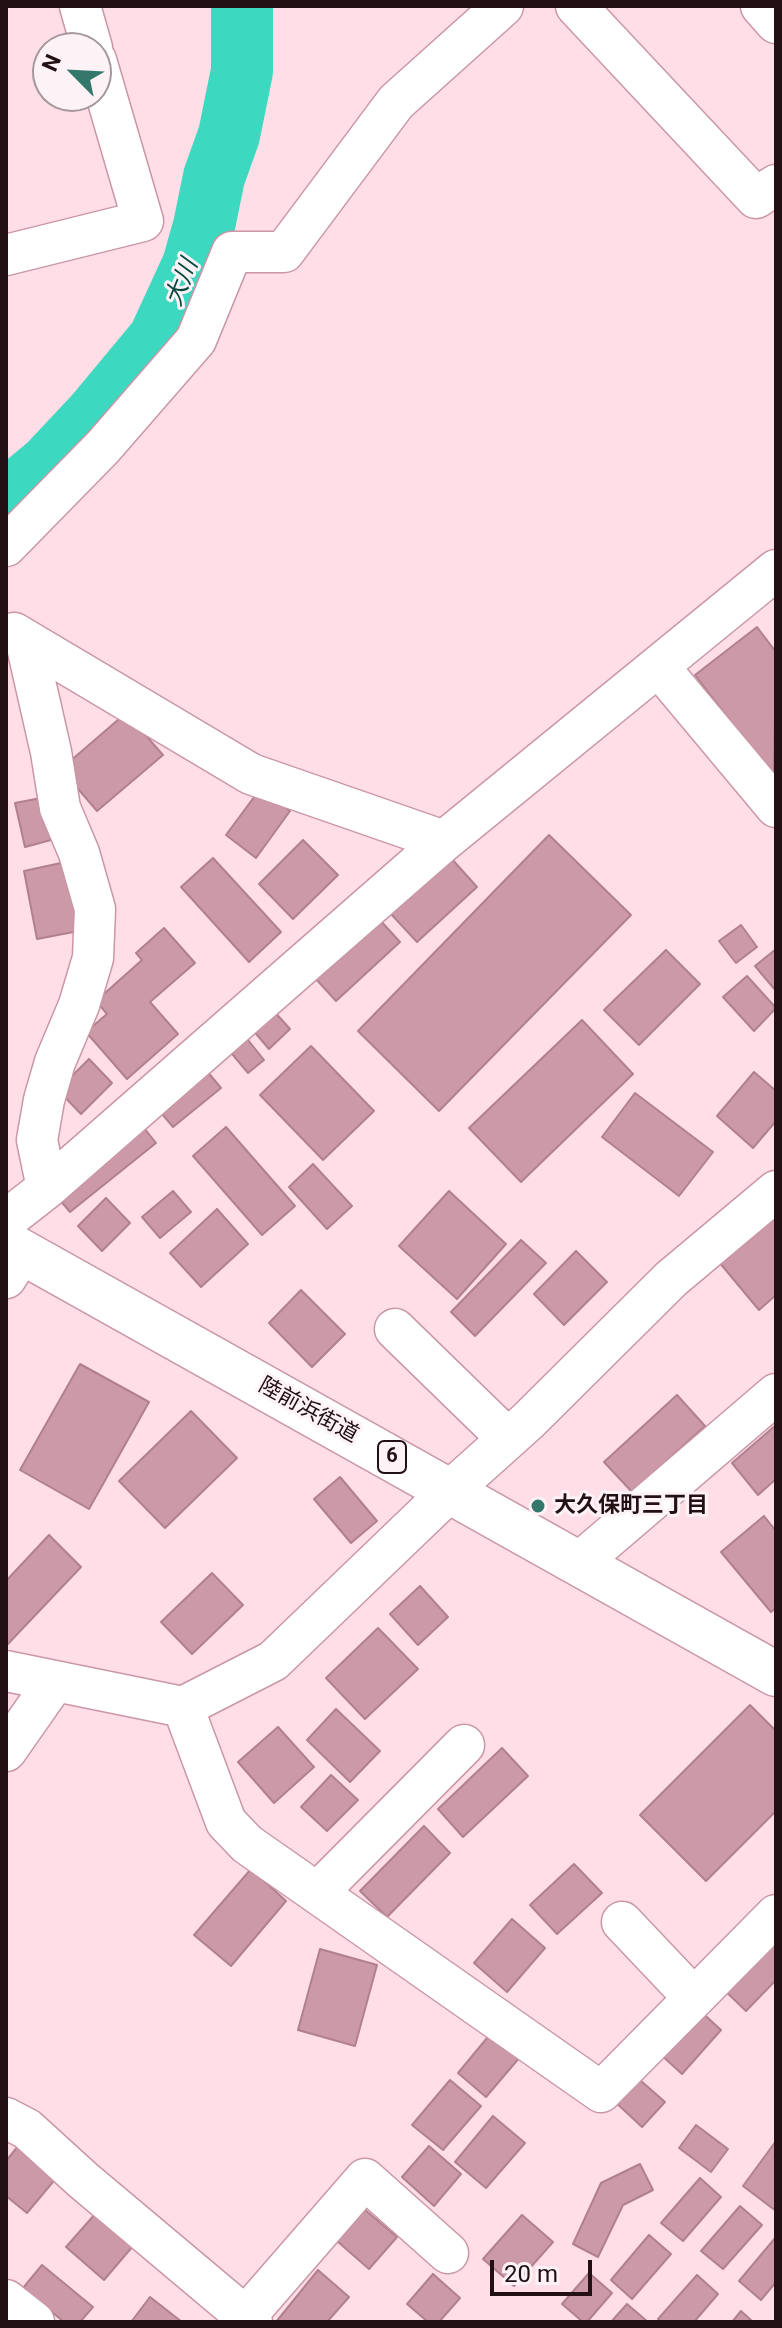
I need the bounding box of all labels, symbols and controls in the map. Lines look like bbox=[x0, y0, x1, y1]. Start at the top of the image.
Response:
north arrow bbox=[32, 32, 112, 112]
text: N bbox=[37, 51, 66, 75]
water label: 大川 bbox=[161, 255, 205, 311]
street label: 陸前浜街道 bbox=[253, 1373, 363, 1449]
road number: 6 bbox=[378, 1441, 406, 1473]
place label: 大久保町三丁目 bbox=[554, 1493, 708, 1519]
marker: 大久保町三丁目 bbox=[529, 1497, 547, 1515]
scale bar bbox=[494, 2244, 596, 2294]
text: 20 m bbox=[504, 2260, 558, 2288]

